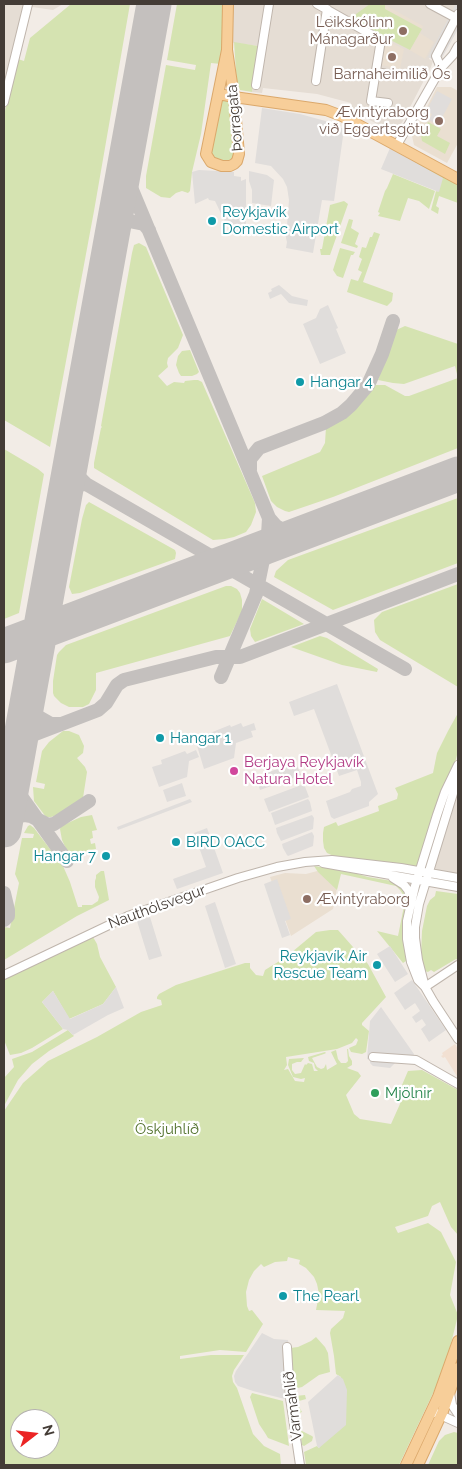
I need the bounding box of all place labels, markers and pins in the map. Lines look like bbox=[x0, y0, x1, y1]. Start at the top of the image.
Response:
place label: Leikskólinn Mánagarður bbox=[309, 13, 393, 48]
marker: Leikskólinn Mánagarður bbox=[397, 25, 409, 37]
marker: Barnaheimilið Ós bbox=[386, 51, 398, 63]
place label: Barnaheimilið Ós bbox=[334, 65, 450, 83]
place label: Ævintýraborg við Eggertsgötu bbox=[319, 103, 429, 138]
marker: Ævintýraborg við Eggertsgötu bbox=[433, 115, 445, 127]
place label: Reykjavík Domestic Airport bbox=[222, 203, 339, 238]
marker: Reykjavík Domestic Airport bbox=[206, 215, 218, 227]
place label: Hangar 4 bbox=[310, 373, 373, 391]
marker: Hangar 4 bbox=[294, 376, 306, 388]
place label: Hangar 1 bbox=[170, 729, 231, 747]
marker: Hangar 1 bbox=[154, 732, 166, 744]
place label: Berjaya Reykjavík Natura Hotel bbox=[244, 753, 364, 788]
marker: Berjaya Reykjavík Natura Hotel bbox=[228, 765, 240, 777]
place label: BIRD OACC bbox=[186, 833, 265, 851]
marker: BIRD OACC bbox=[170, 836, 182, 848]
place label: Hangar 7 bbox=[34, 847, 96, 865]
marker: Hangar 7 bbox=[100, 850, 112, 862]
place label: Ævintýraborg bbox=[317, 890, 410, 908]
marker: Ævintýraborg bbox=[301, 893, 313, 905]
place label: Reykjavík Air Rescue Team bbox=[273, 947, 367, 982]
marker: Reykjavík Air Rescue Team bbox=[371, 959, 383, 971]
place label: Mjölnir bbox=[385, 1084, 432, 1102]
marker: Mjölnir bbox=[369, 1087, 381, 1099]
place label: The Pearl bbox=[293, 1287, 359, 1305]
marker: The Pearl bbox=[277, 1290, 289, 1302]

